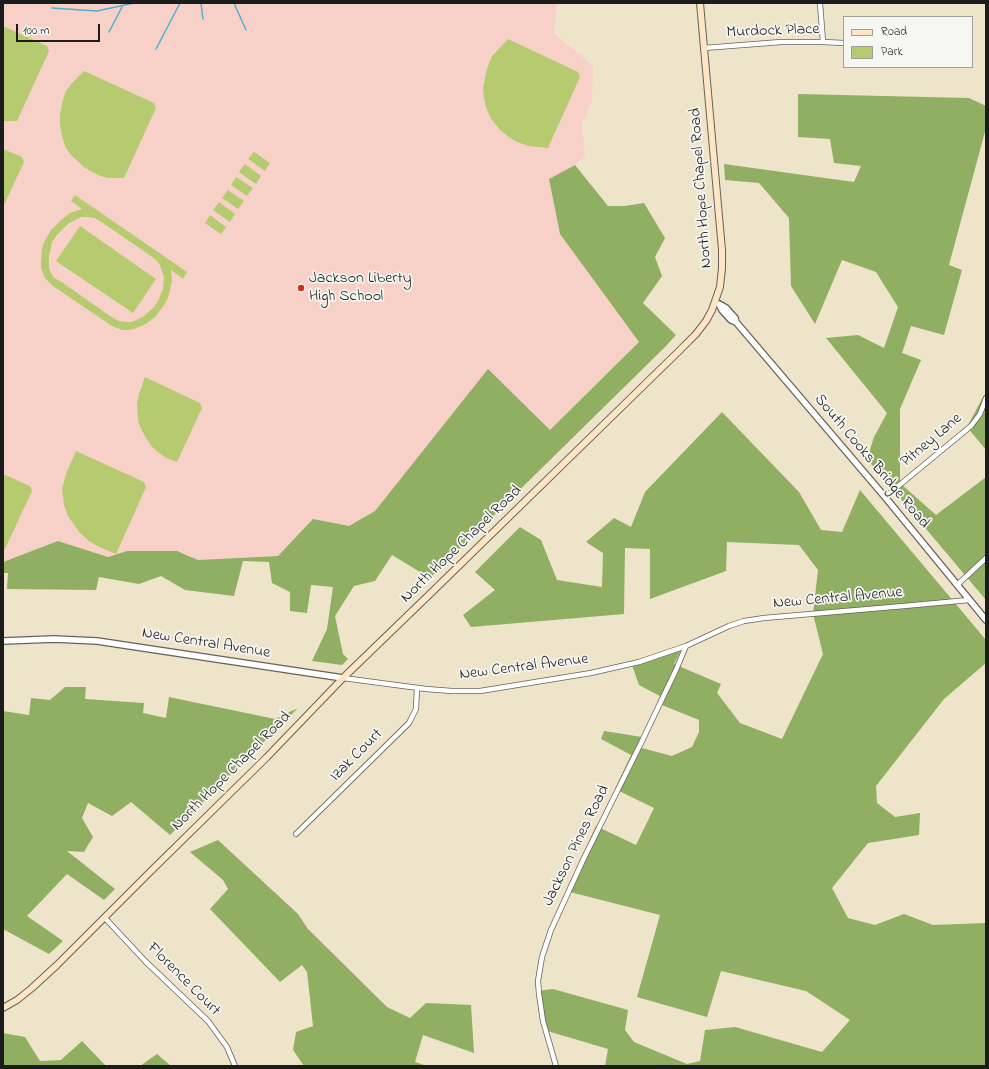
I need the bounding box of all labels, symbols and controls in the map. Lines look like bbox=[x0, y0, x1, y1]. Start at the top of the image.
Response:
scale bar bbox=[18, 16, 102, 42]
legend bbox=[843, 16, 973, 68]
street label: Murdock Place bbox=[726, 21, 820, 43]
text: 100 m bbox=[23, 22, 50, 40]
text: Road bbox=[881, 23, 907, 41]
text: Park bbox=[881, 43, 903, 61]
street label: North Hope Chapel Road bbox=[687, 107, 717, 269]
place label: Jackson Liberty High School bbox=[309, 269, 412, 307]
marker: Jackson Liberty High School bbox=[296, 283, 306, 293]
street label: South Cooks Bridge Road bbox=[809, 391, 933, 533]
street label: Pitney Lane bbox=[897, 410, 967, 472]
street label: North Hope Chapel Road bbox=[397, 482, 527, 608]
street label: New Central Avenue bbox=[773, 584, 903, 614]
street label: New Central Avenue bbox=[140, 624, 272, 664]
street label: New Central Avenue bbox=[458, 651, 590, 685]
street label: North Hope Chapel Road bbox=[168, 708, 296, 836]
street label: Izak Court bbox=[327, 726, 387, 786]
street label: Jackson Pines Road bbox=[539, 782, 615, 910]
street label: Florence Court bbox=[142, 939, 224, 1021]

